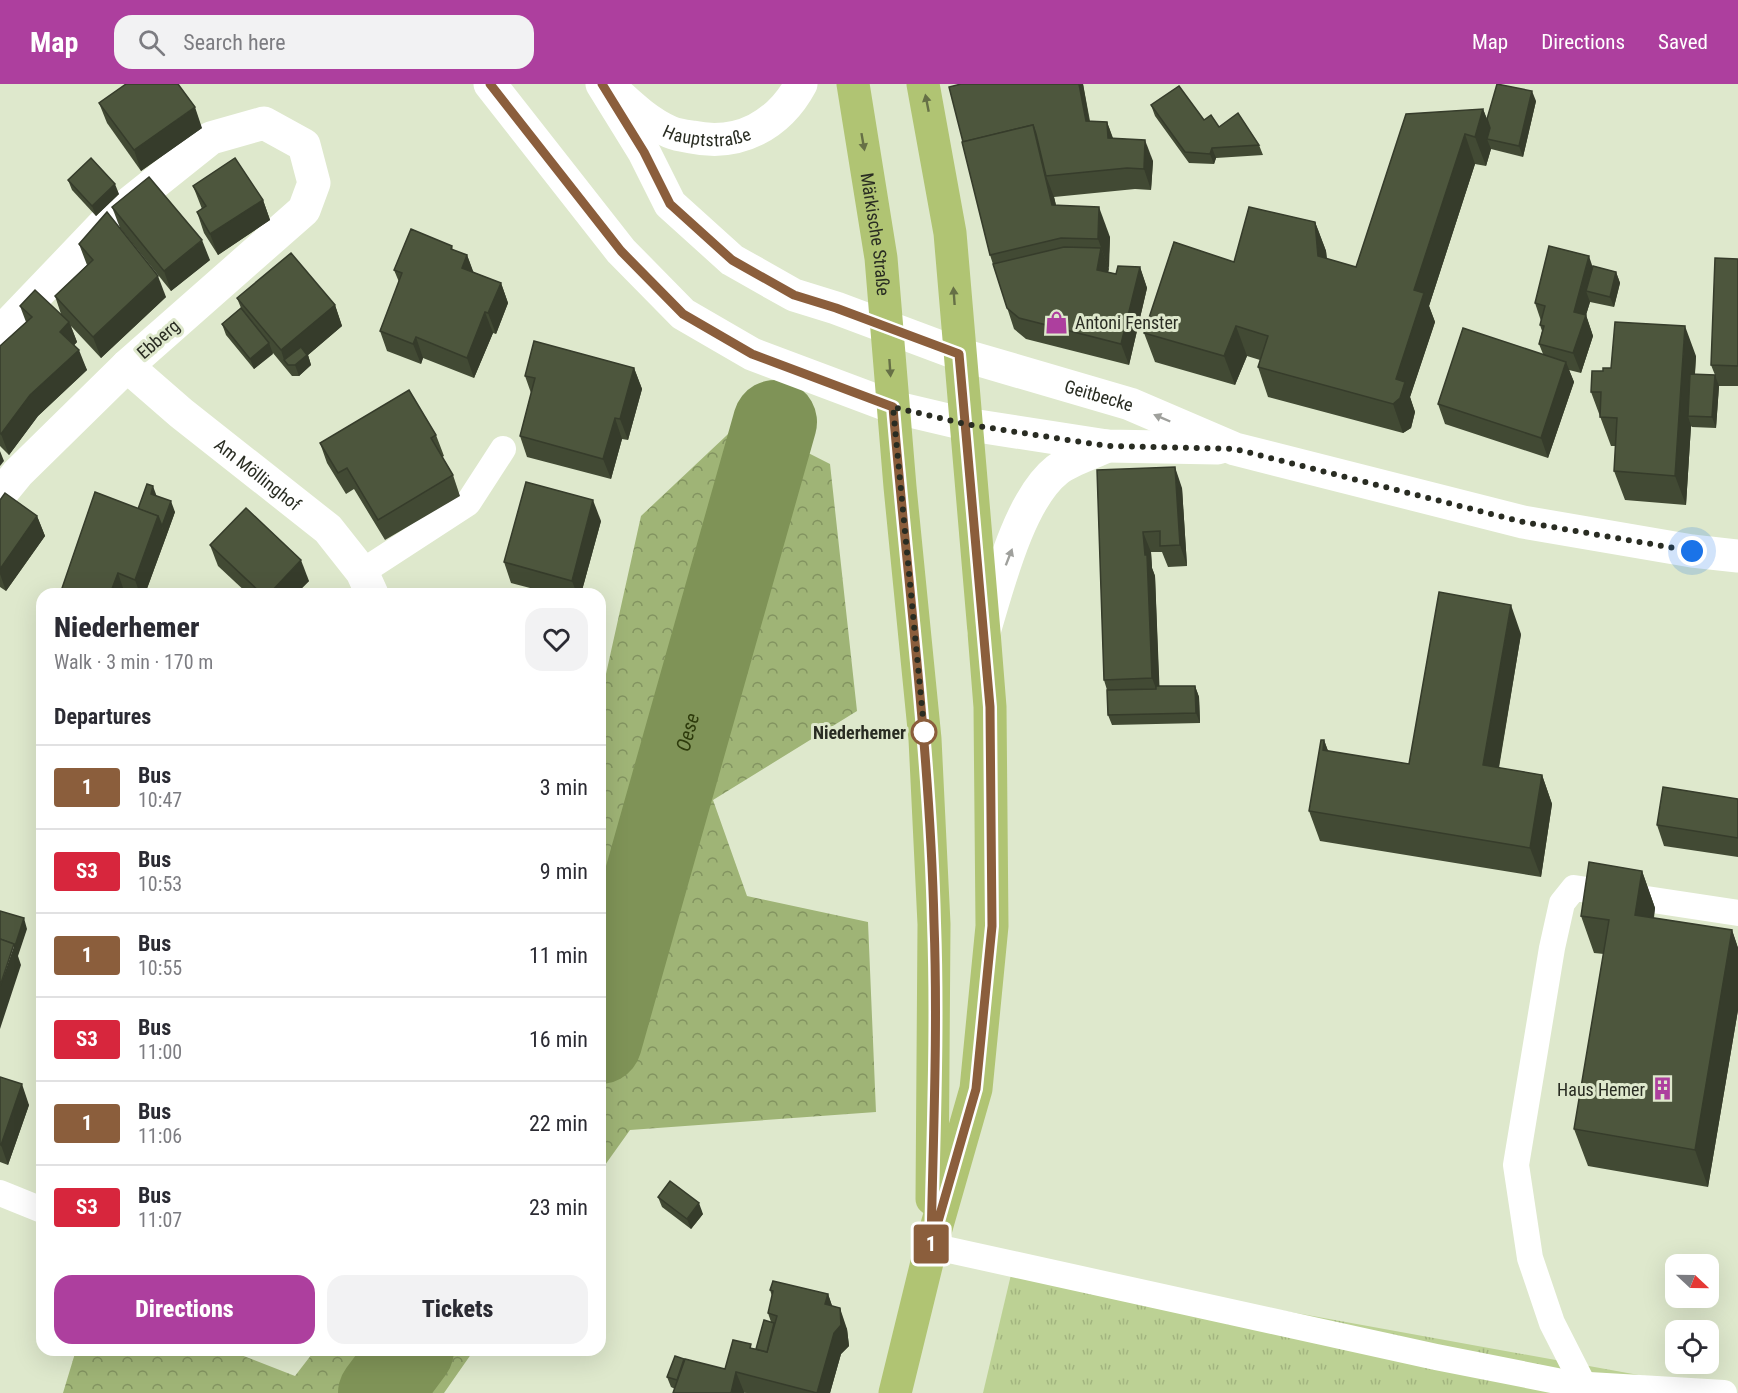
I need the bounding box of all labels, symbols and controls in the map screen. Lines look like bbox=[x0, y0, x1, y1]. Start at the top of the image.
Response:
search box bbox=[114, 15, 534, 69]
text: Map bbox=[30, 26, 78, 59]
icon: search bbox=[135, 26, 168, 59]
text: Search here bbox=[183, 30, 286, 55]
text: Map bbox=[1472, 30, 1508, 54]
text: Directions bbox=[1541, 30, 1625, 54]
text: Saved bbox=[1658, 30, 1708, 54]
one-way arrow bbox=[922, 94, 931, 113]
street label: Hauptstraße bbox=[660, 120, 753, 150]
one-way arrow bbox=[858, 132, 867, 151]
street label: Märkische Straße bbox=[857, 171, 895, 297]
one-way arrow bbox=[949, 287, 959, 306]
shop icon: Antoni Fenster bbox=[1044, 309, 1070, 335]
place label: Antoni Fenster bbox=[1075, 312, 1179, 333]
street label: Ebberg bbox=[132, 315, 184, 363]
one-way arrow bbox=[886, 358, 895, 377]
street label: Geitbecke bbox=[1062, 375, 1136, 415]
one-way arrow bbox=[1153, 413, 1170, 422]
street label: Am Möllinghof bbox=[211, 433, 306, 515]
your location bbox=[1677, 536, 1707, 566]
one-way arrow bbox=[1005, 548, 1014, 566]
button: heart bbox=[525, 608, 588, 671]
text: Niederhemer bbox=[54, 611, 199, 644]
text: Walk · 3 min · 170 m bbox=[54, 650, 213, 674]
text: Departures bbox=[54, 704, 151, 729]
water label: Oese bbox=[671, 710, 704, 754]
marker: Niederhemer bbox=[911, 719, 937, 745]
place label: Niederhemer bbox=[813, 722, 906, 743]
text: Bus bbox=[138, 763, 171, 788]
text: 1 bbox=[82, 775, 92, 799]
text: 3 min bbox=[540, 775, 588, 800]
text: 10:47 bbox=[138, 788, 182, 812]
text: Bus bbox=[138, 847, 171, 872]
text: S3 bbox=[76, 859, 98, 883]
text: 9 min bbox=[540, 859, 588, 884]
text: 10:53 bbox=[138, 872, 182, 896]
text: Bus bbox=[138, 931, 171, 956]
text: 1 bbox=[82, 943, 92, 967]
text: 11 min bbox=[529, 943, 588, 968]
text: 10:55 bbox=[138, 956, 182, 980]
text: Bus bbox=[138, 1015, 171, 1040]
text: S3 bbox=[76, 1027, 98, 1051]
text: 16 min bbox=[529, 1027, 588, 1052]
text: 11:00 bbox=[138, 1040, 182, 1064]
building icon: Haus Hemer bbox=[1650, 1076, 1676, 1102]
place label: Haus Hemer bbox=[1557, 1079, 1646, 1100]
text: Bus bbox=[138, 1099, 171, 1124]
text: 1 bbox=[82, 1111, 92, 1135]
text: 22 min bbox=[529, 1111, 588, 1136]
text: 11:06 bbox=[138, 1124, 182, 1148]
text: Bus bbox=[138, 1183, 171, 1208]
text: S3 bbox=[76, 1195, 98, 1219]
text: 23 min bbox=[529, 1195, 588, 1220]
text: 11:07 bbox=[138, 1208, 182, 1232]
line badge: 1 bbox=[912, 1224, 950, 1264]
text: 1 bbox=[926, 1232, 936, 1256]
north arrow bbox=[1665, 1254, 1719, 1308]
map controls bbox=[1665, 1254, 1719, 1374]
button: Directions bbox=[54, 1275, 315, 1344]
button: Tickets bbox=[327, 1275, 588, 1344]
button: locate bbox=[1665, 1320, 1719, 1374]

